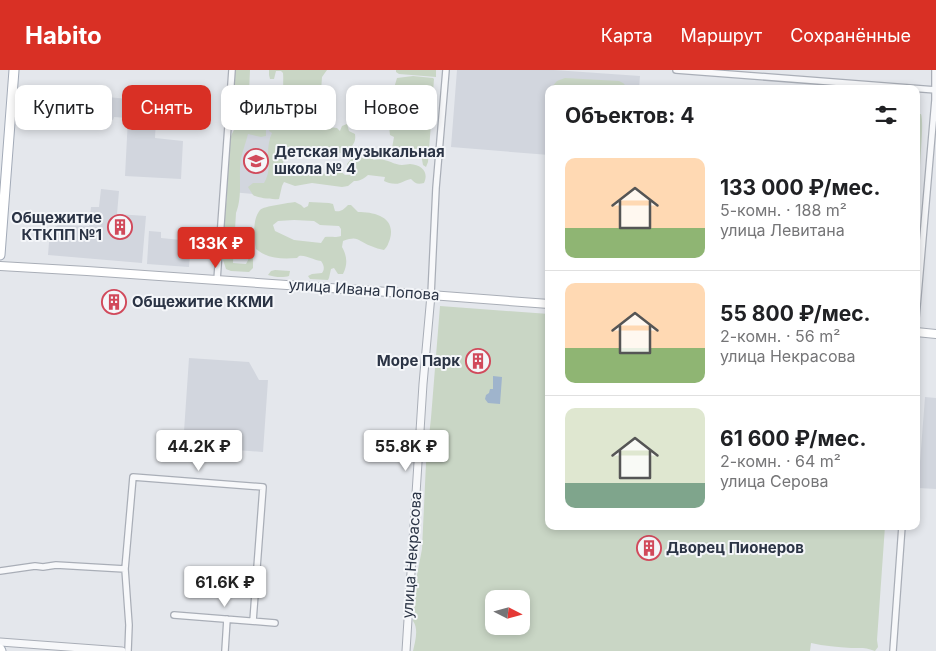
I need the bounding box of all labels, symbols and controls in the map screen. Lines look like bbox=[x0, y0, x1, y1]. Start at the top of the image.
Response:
text: Habito bbox=[25, 21, 102, 50]
text: Карта bbox=[601, 25, 653, 46]
text: Маршрут bbox=[681, 25, 762, 46]
text: Сохранённые bbox=[790, 25, 911, 46]
chip: Купить bbox=[15, 85, 112, 130]
chip: Снять bbox=[122, 85, 211, 130]
chip: Фильтры bbox=[221, 85, 336, 130]
chip: Новое bbox=[346, 85, 437, 130]
icon: filters bbox=[872, 101, 900, 129]
text: Объектов: 4 bbox=[565, 103, 694, 128]
place label: Детская музыкальная школа № 4 bbox=[274, 142, 445, 178]
school or university icon: Детская музыкальная школа № 4 bbox=[243, 148, 269, 174]
text: 133 000 ₽/мес. bbox=[720, 175, 880, 200]
icon: home bbox=[605, 178, 665, 238]
text: 5-комн. · 188 m² bbox=[720, 200, 847, 220]
place label: Общежитие КТКПП №1 bbox=[11, 208, 102, 244]
building icon: Общежитие КТКПП №1 bbox=[107, 214, 133, 240]
text: улица Левитана bbox=[720, 220, 845, 240]
pin: 133K ₽ bbox=[175, 226, 257, 269]
text: 133K ₽ bbox=[189, 233, 243, 253]
street label: улица Ивана Попова bbox=[288, 275, 440, 304]
building icon: Общежитие ККМИ bbox=[101, 289, 127, 315]
place label: Общежитие ККМИ bbox=[132, 292, 273, 311]
text: 55 800 ₽/мес. bbox=[720, 301, 871, 326]
icon: home bbox=[605, 303, 665, 363]
text: 2-комн. · 56 m² bbox=[720, 326, 840, 346]
text: улица Некрасова bbox=[720, 346, 856, 366]
building icon: Море Парк bbox=[465, 348, 491, 374]
place label: Море Парк bbox=[377, 351, 460, 370]
text: 61 600 ₽/мес. bbox=[720, 426, 866, 451]
icon: home bbox=[605, 428, 665, 488]
pin: 44.2K ₽ bbox=[153, 430, 245, 472]
pin: 55.8K ₽ bbox=[360, 430, 452, 472]
text: 44.2K ₽ bbox=[167, 436, 231, 456]
text: 55.8K ₽ bbox=[375, 436, 437, 456]
text: 2-комн. · 64 m² bbox=[720, 451, 841, 471]
text: улица Серова bbox=[720, 471, 828, 491]
street label: улица Некрасова bbox=[398, 491, 425, 619]
building icon: Дворец Пионеров bbox=[636, 535, 662, 561]
place label: Дворец Пионеров bbox=[666, 538, 804, 557]
pin: 61.6K ₽ bbox=[179, 566, 271, 608]
text: 61.6K ₽ bbox=[195, 572, 255, 592]
north arrow bbox=[485, 590, 530, 635]
map controls bbox=[485, 590, 530, 635]

